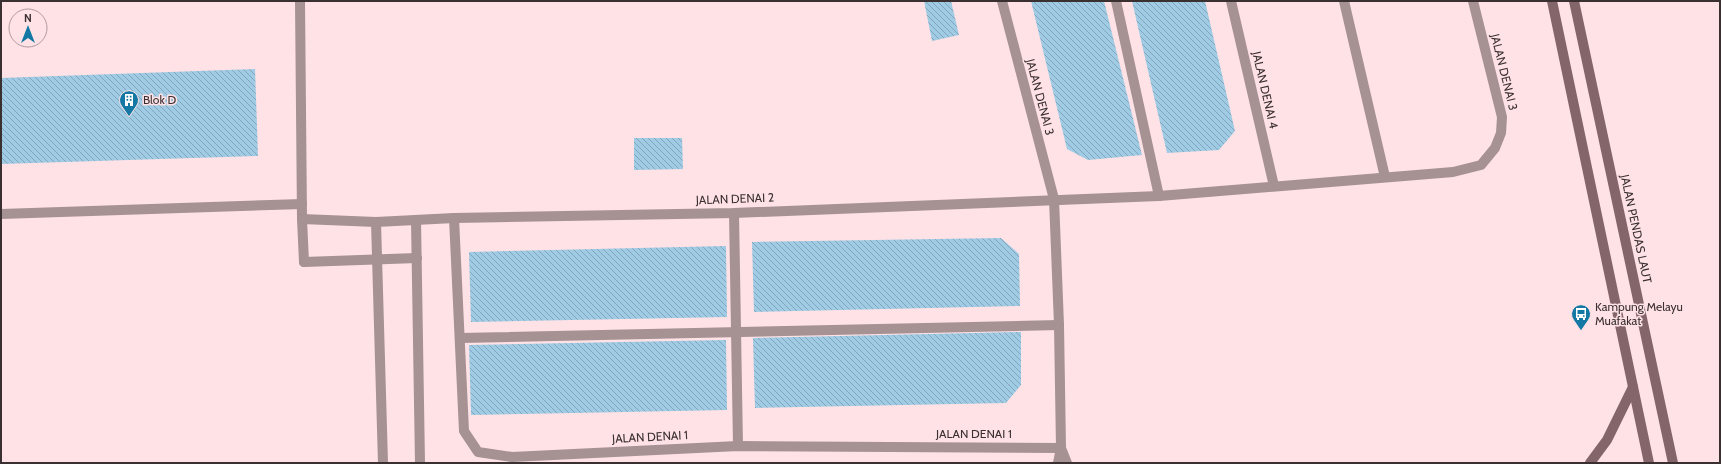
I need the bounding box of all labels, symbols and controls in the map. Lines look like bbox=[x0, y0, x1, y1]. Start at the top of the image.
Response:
north arrow bbox=[8, 8, 48, 48]
text: N bbox=[24, 11, 32, 25]
street label: JALAN DENAI 3 bbox=[1487, 31, 1521, 112]
street label: JALAN DENAI 4 bbox=[1249, 49, 1282, 130]
street label: JALAN DENAI 3 bbox=[1023, 56, 1058, 137]
building icon: Blok D bbox=[118, 89, 140, 117]
place label: Blok D bbox=[143, 92, 177, 107]
street label: JALAN PENDAS LAUT bbox=[1617, 172, 1655, 285]
street label: JALAN DENAI 2 bbox=[695, 190, 774, 207]
place label: Kampung Melayu Muafakat bbox=[1595, 299, 1683, 328]
bus stop icon: Kampung Melayu Muafakat bbox=[1570, 303, 1592, 331]
street label: JALAN DENAI 1 bbox=[935, 426, 1012, 441]
street label: JALAN DENAI 1 bbox=[611, 427, 688, 446]

